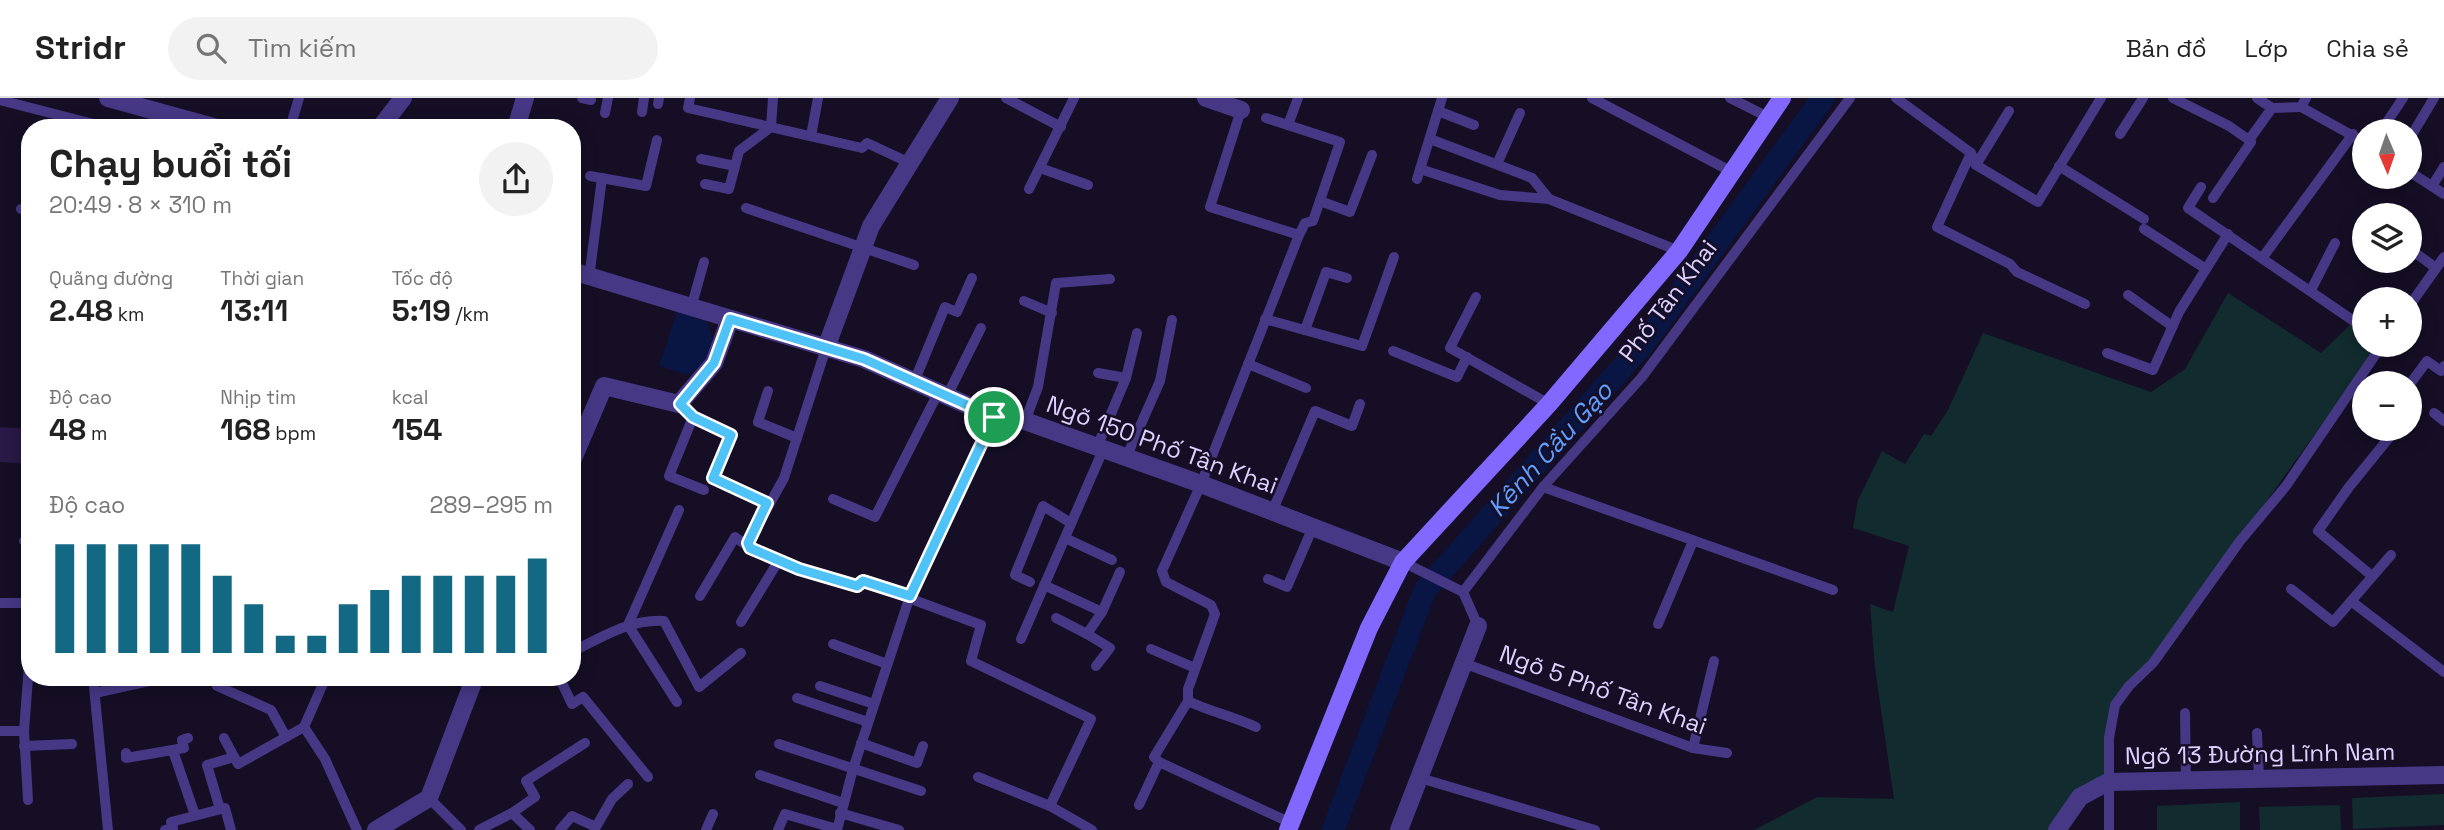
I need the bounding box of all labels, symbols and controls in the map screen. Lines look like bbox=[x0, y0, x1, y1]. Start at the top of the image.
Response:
search box bbox=[168, 17, 658, 80]
text: Stridr bbox=[35, 27, 126, 69]
icon: search bbox=[192, 29, 230, 67]
text: Tìm kiếm bbox=[248, 31, 357, 65]
text: Bản đồ bbox=[2126, 33, 2207, 64]
text: Lớp bbox=[2245, 33, 2288, 64]
text: Chia sẻ bbox=[2326, 33, 2409, 64]
north arrow bbox=[2352, 119, 2422, 189]
map controls bbox=[2352, 119, 2422, 441]
text: Chạy buổi tối bbox=[49, 140, 292, 188]
button: share bbox=[479, 142, 553, 216]
text: 20:49 · 8 × 310 m bbox=[49, 190, 232, 220]
button: layers bbox=[2352, 203, 2422, 273]
street label: Phố Tân Khai bbox=[1612, 233, 1724, 368]
text: Quãng đường bbox=[49, 266, 173, 291]
text: Thời gian bbox=[220, 266, 304, 291]
text: Tốc độ bbox=[392, 266, 453, 291]
button: + bbox=[2352, 287, 2422, 357]
text: 2.48 bbox=[49, 291, 113, 330]
text: 13:11 bbox=[220, 291, 288, 330]
text: 5:19 bbox=[392, 291, 451, 330]
text: km bbox=[113, 302, 144, 327]
text: /km bbox=[451, 302, 489, 327]
button: − bbox=[2352, 371, 2422, 441]
water label: Kênh Cầu Gạo bbox=[1480, 373, 1620, 524]
text: Độ cao bbox=[49, 385, 112, 410]
text: Nhịp tim bbox=[220, 385, 296, 410]
text: kcal bbox=[392, 385, 428, 410]
pin bbox=[964, 387, 1024, 447]
street label: Ngõ 150 Phố Tân Khai bbox=[1042, 388, 1282, 501]
icon: arrive bbox=[975, 398, 1013, 436]
text: 48 bbox=[49, 410, 86, 449]
text: 168 bbox=[220, 410, 270, 449]
text: 154 bbox=[392, 410, 442, 449]
text: m bbox=[86, 421, 107, 446]
text: bpm bbox=[270, 421, 316, 446]
text: Độ cao bbox=[49, 490, 125, 520]
text: 289–295 m bbox=[429, 490, 553, 520]
street label: Ngõ 5 Phố Tân Khai bbox=[1495, 638, 1711, 741]
street label: Ngõ 13 Đường Lĩnh Nam bbox=[2124, 736, 2396, 771]

